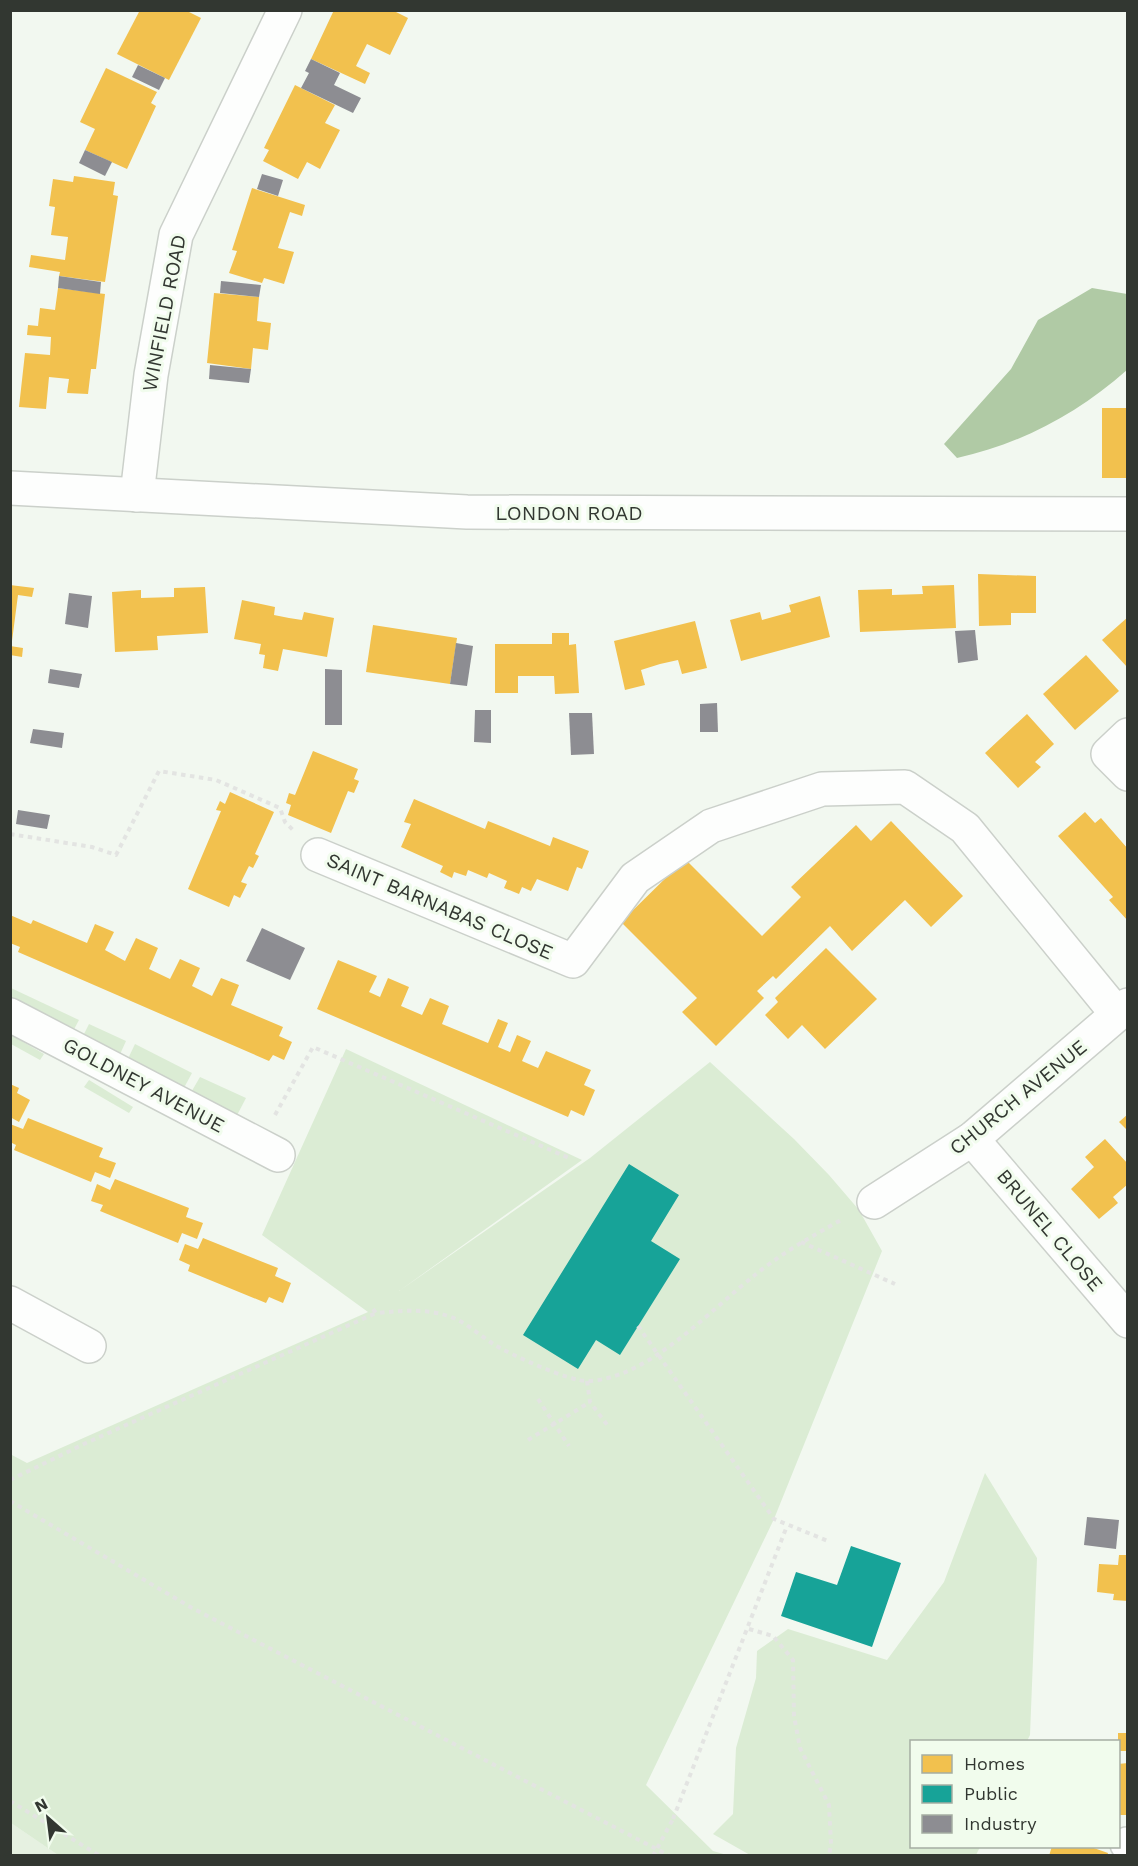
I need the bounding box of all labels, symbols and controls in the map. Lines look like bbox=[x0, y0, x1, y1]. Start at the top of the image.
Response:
street label: WINFIELD ROAD bbox=[137, 233, 191, 393]
street label: LONDON ROAD bbox=[495, 501, 643, 525]
street label: SAINT BARNABAS CLOSE bbox=[323, 847, 557, 965]
street label: GOLDNEY AVENUE bbox=[59, 1032, 229, 1138]
street label: CHURCH AVENUE bbox=[945, 1034, 1091, 1160]
street label: BRUNEL CLOSE bbox=[992, 1164, 1108, 1296]
legend bbox=[910, 1740, 1120, 1848]
text: Homes bbox=[964, 1753, 1025, 1774]
text: Public bbox=[964, 1783, 1018, 1804]
north arrow bbox=[18, 1788, 78, 1848]
text: N bbox=[31, 1794, 51, 1816]
text: Industry bbox=[964, 1813, 1037, 1834]

